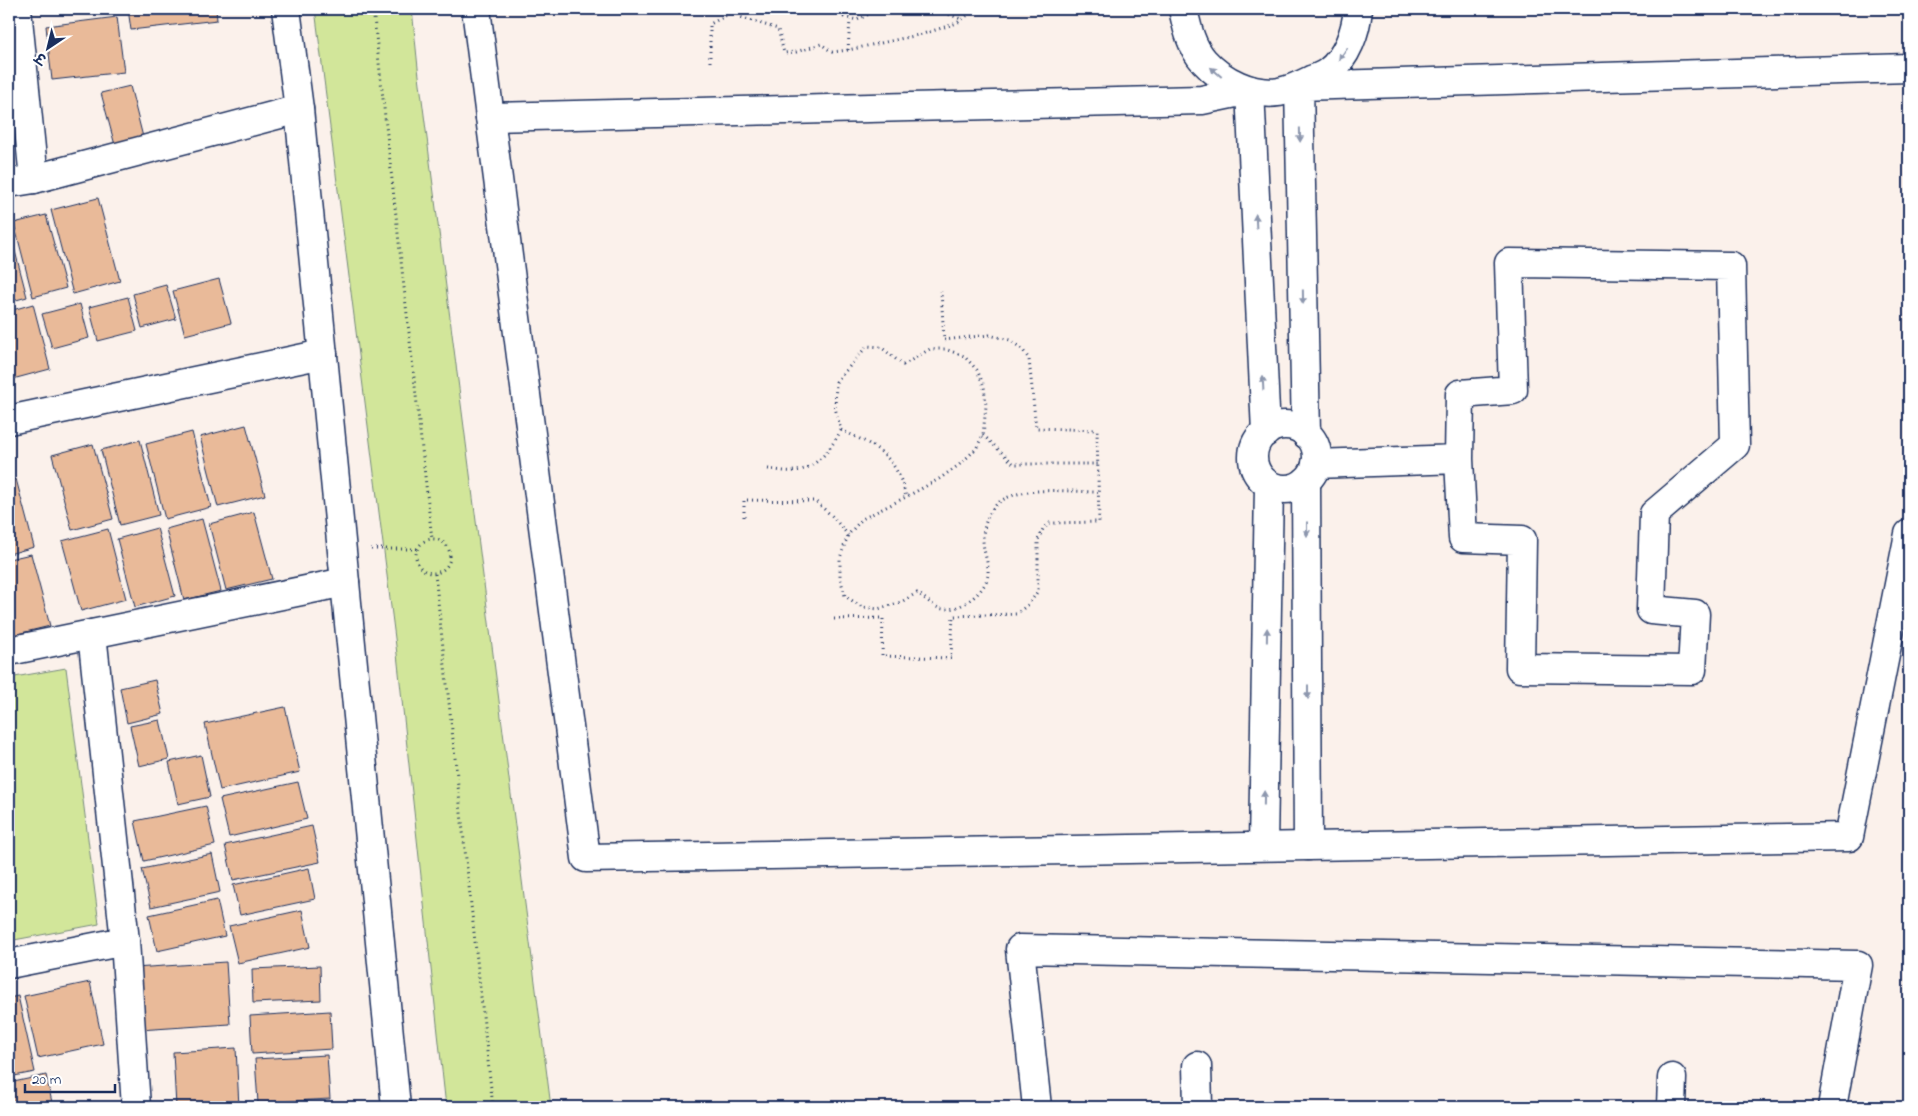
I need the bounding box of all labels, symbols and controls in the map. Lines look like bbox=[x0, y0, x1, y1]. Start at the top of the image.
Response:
north arrow bbox=[22, 22, 72, 72]
text: उ bbox=[30, 45, 53, 70]
one-way arrow bbox=[1337, 47, 1348, 60]
one-way arrow bbox=[1211, 66, 1223, 78]
one-way arrow bbox=[1296, 127, 1304, 143]
one-way arrow bbox=[1251, 213, 1259, 229]
one-way arrow bbox=[1299, 290, 1307, 306]
one-way arrow bbox=[1259, 375, 1267, 391]
one-way arrow bbox=[1303, 522, 1311, 538]
one-way arrow bbox=[1263, 627, 1271, 643]
one-way arrow bbox=[1304, 684, 1312, 700]
one-way arrow bbox=[1260, 789, 1268, 805]
scale bar bbox=[25, 1061, 115, 1093]
text: 20 m bbox=[32, 1069, 62, 1091]

